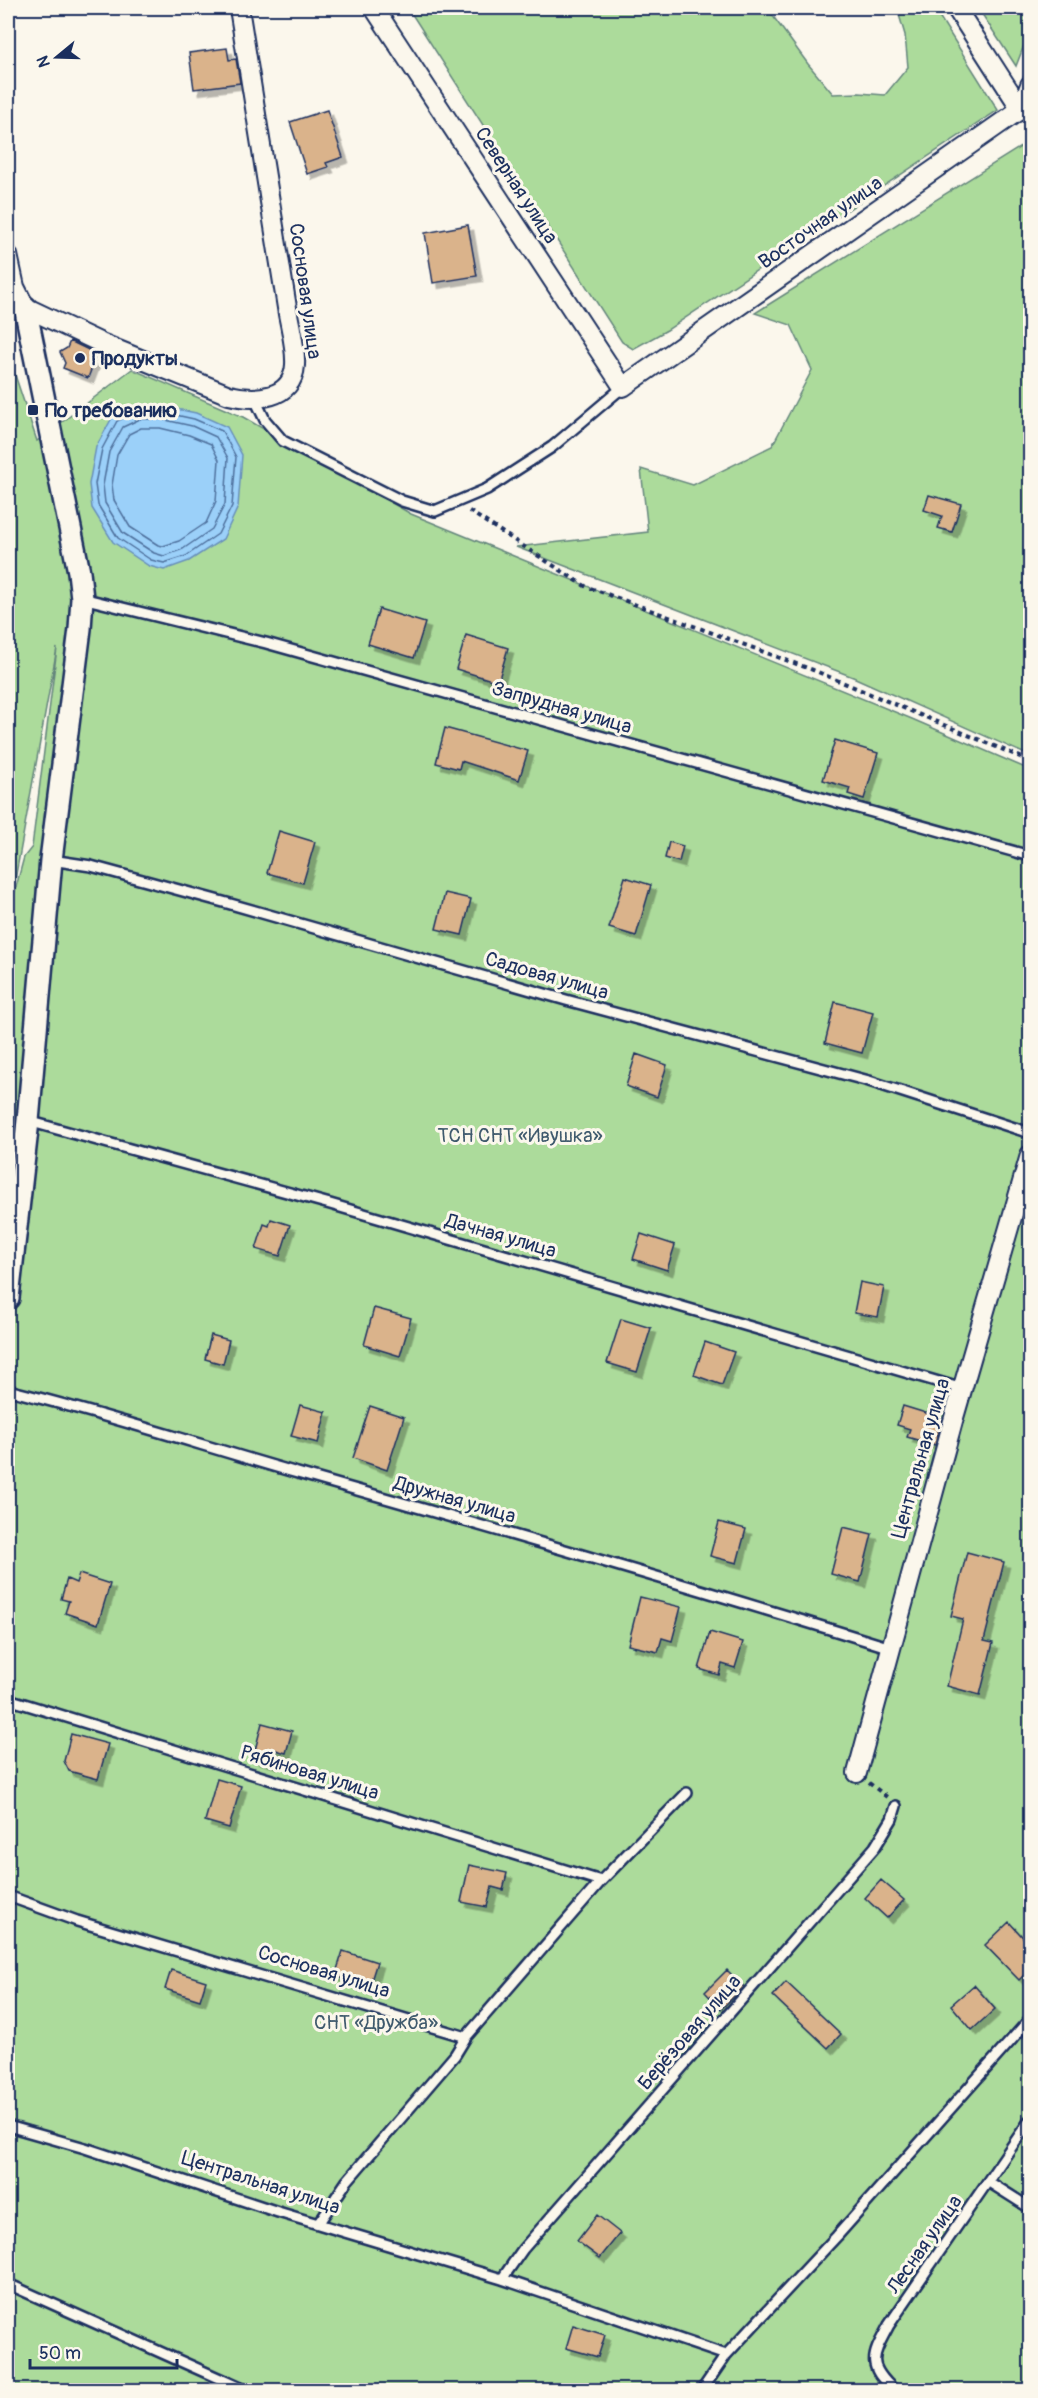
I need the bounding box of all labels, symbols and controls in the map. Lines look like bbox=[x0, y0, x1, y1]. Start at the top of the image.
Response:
north arrow bbox=[27, 27, 87, 87]
text: N bbox=[32, 53, 55, 70]
street label: Северная улица bbox=[470, 122, 564, 248]
street label: Восточная улица bbox=[754, 170, 887, 274]
street label: Сосновая улица bbox=[284, 222, 327, 360]
place label: Продукты bbox=[92, 346, 178, 371]
marker: Продукты bbox=[73, 351, 87, 365]
place label: По требованию bbox=[45, 398, 177, 423]
marker: По требованию bbox=[26, 403, 40, 417]
street label: Запрудная улица bbox=[489, 676, 635, 739]
street label: Садовая улица bbox=[482, 946, 611, 1005]
park label: ТСН СНТ «Ивушка» bbox=[437, 1123, 603, 1148]
street label: Дачная улица bbox=[442, 1207, 559, 1263]
street label: Центральная улица bbox=[886, 1375, 955, 1541]
street label: Дружная улица bbox=[390, 1470, 519, 1529]
street label: Рябиновая улица bbox=[238, 1740, 382, 1805]
street label: Сосновая улица bbox=[255, 1940, 393, 2003]
street label: Берёзовая улица bbox=[632, 1969, 746, 2095]
park label: СНТ «Дружба» bbox=[314, 2010, 438, 2035]
street label: Центральная улица bbox=[178, 2145, 343, 2220]
street label: Лесная улица bbox=[881, 2190, 968, 2299]
scale bar bbox=[30, 2332, 177, 2370]
text: 50 m bbox=[39, 2342, 81, 2365]

